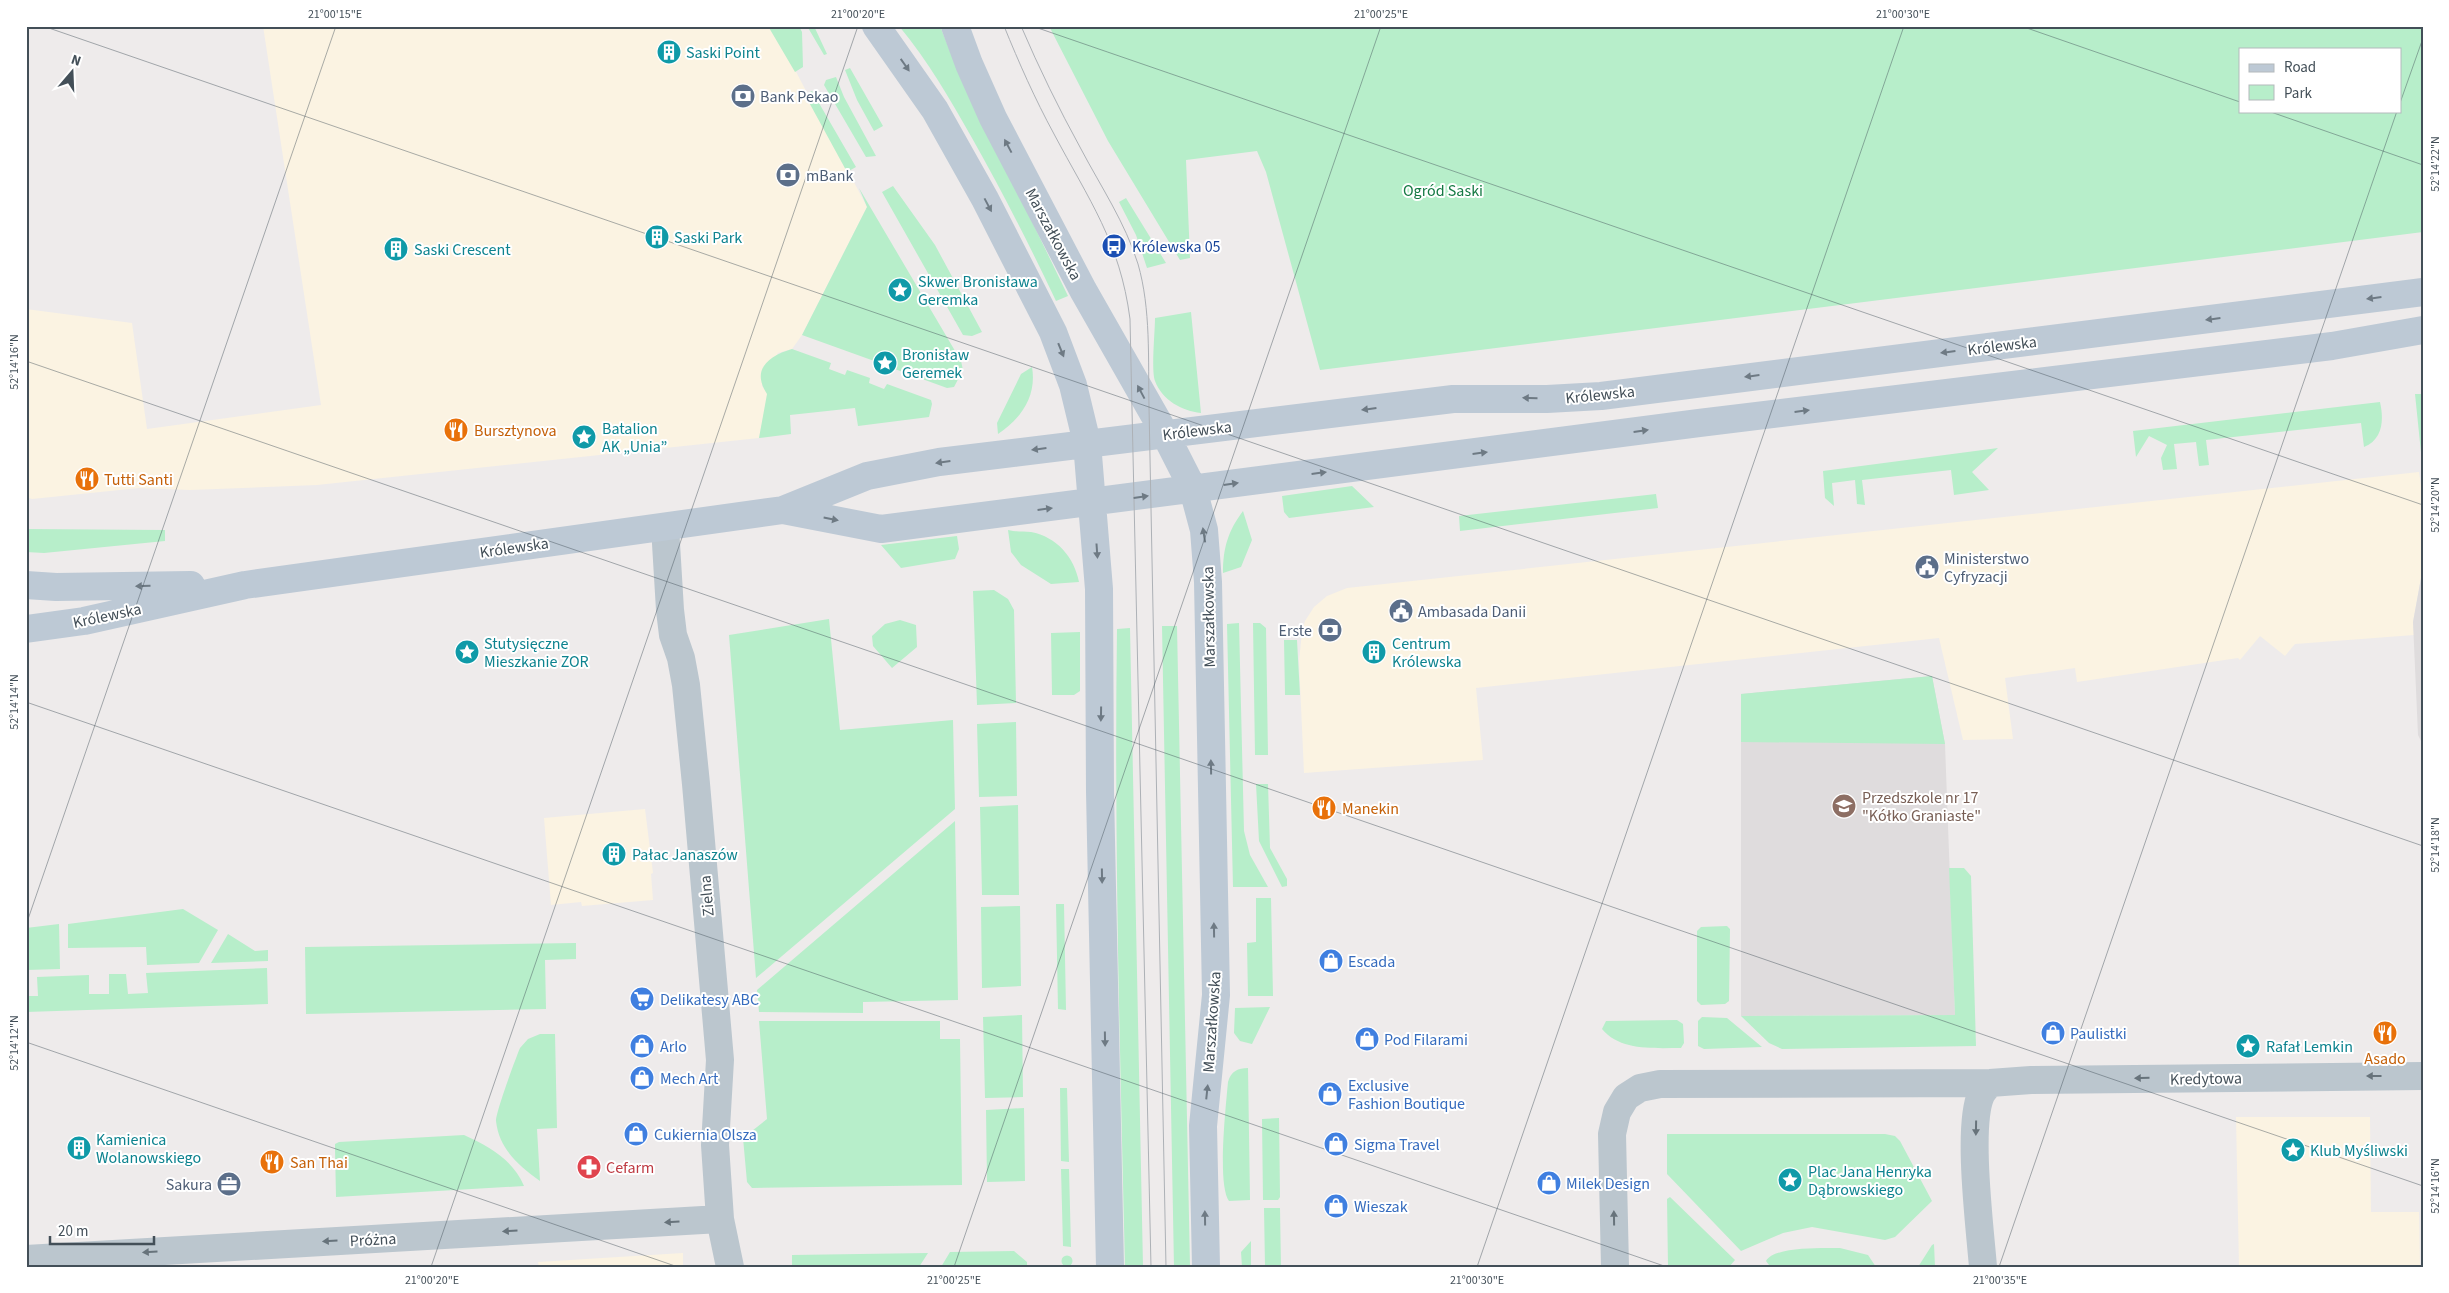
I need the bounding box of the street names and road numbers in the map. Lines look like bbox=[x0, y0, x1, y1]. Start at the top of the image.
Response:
street label: Marszałkowska bbox=[1020, 185, 1087, 284]
street label: Królewska bbox=[1966, 331, 2038, 361]
street label: Królewska bbox=[1564, 380, 1636, 410]
street label: Królewska bbox=[1161, 416, 1233, 446]
street label: Królewska bbox=[478, 532, 550, 564]
street label: Marszałkowska bbox=[1197, 566, 1221, 668]
street label: Królewska bbox=[71, 598, 143, 634]
street label: Zielna bbox=[694, 874, 720, 917]
street label: Marszałkowska bbox=[1197, 971, 1227, 1073]
street label: Kredytowa bbox=[2170, 1067, 2242, 1091]
street label: Próżna bbox=[349, 1228, 397, 1252]

